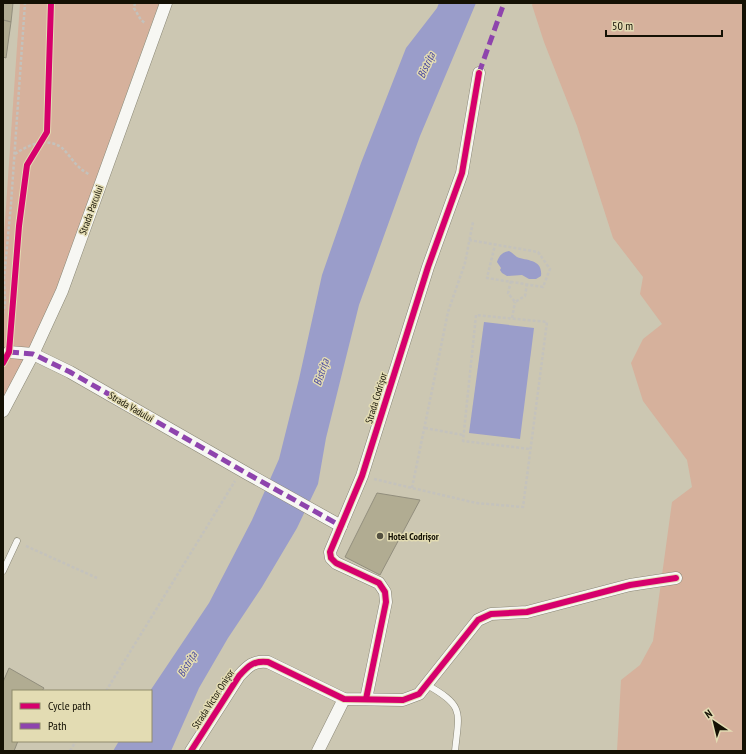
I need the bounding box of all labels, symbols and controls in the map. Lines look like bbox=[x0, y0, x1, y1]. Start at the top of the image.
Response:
scale bar bbox=[606, 12, 722, 38]
text: 50 m bbox=[612, 18, 633, 33]
water label: Bistrița bbox=[414, 49, 438, 80]
street label: Strada Parcului bbox=[76, 183, 106, 237]
water label: Bistrița bbox=[310, 356, 332, 387]
street label: Strada Codrișor bbox=[362, 371, 390, 425]
street label: Strada Vadului bbox=[106, 389, 156, 425]
place label: Hotel Codrișor bbox=[388, 530, 439, 543]
marker: Hotel Codrișor bbox=[375, 531, 385, 541]
water label: Bistrița bbox=[174, 648, 200, 679]
street label: Strada Victor Onișor bbox=[189, 666, 237, 731]
legend bbox=[12, 690, 152, 742]
text: Cycle path bbox=[48, 698, 91, 713]
north arrow bbox=[694, 702, 734, 742]
text: N bbox=[702, 706, 715, 721]
text: Path bbox=[48, 718, 66, 733]

